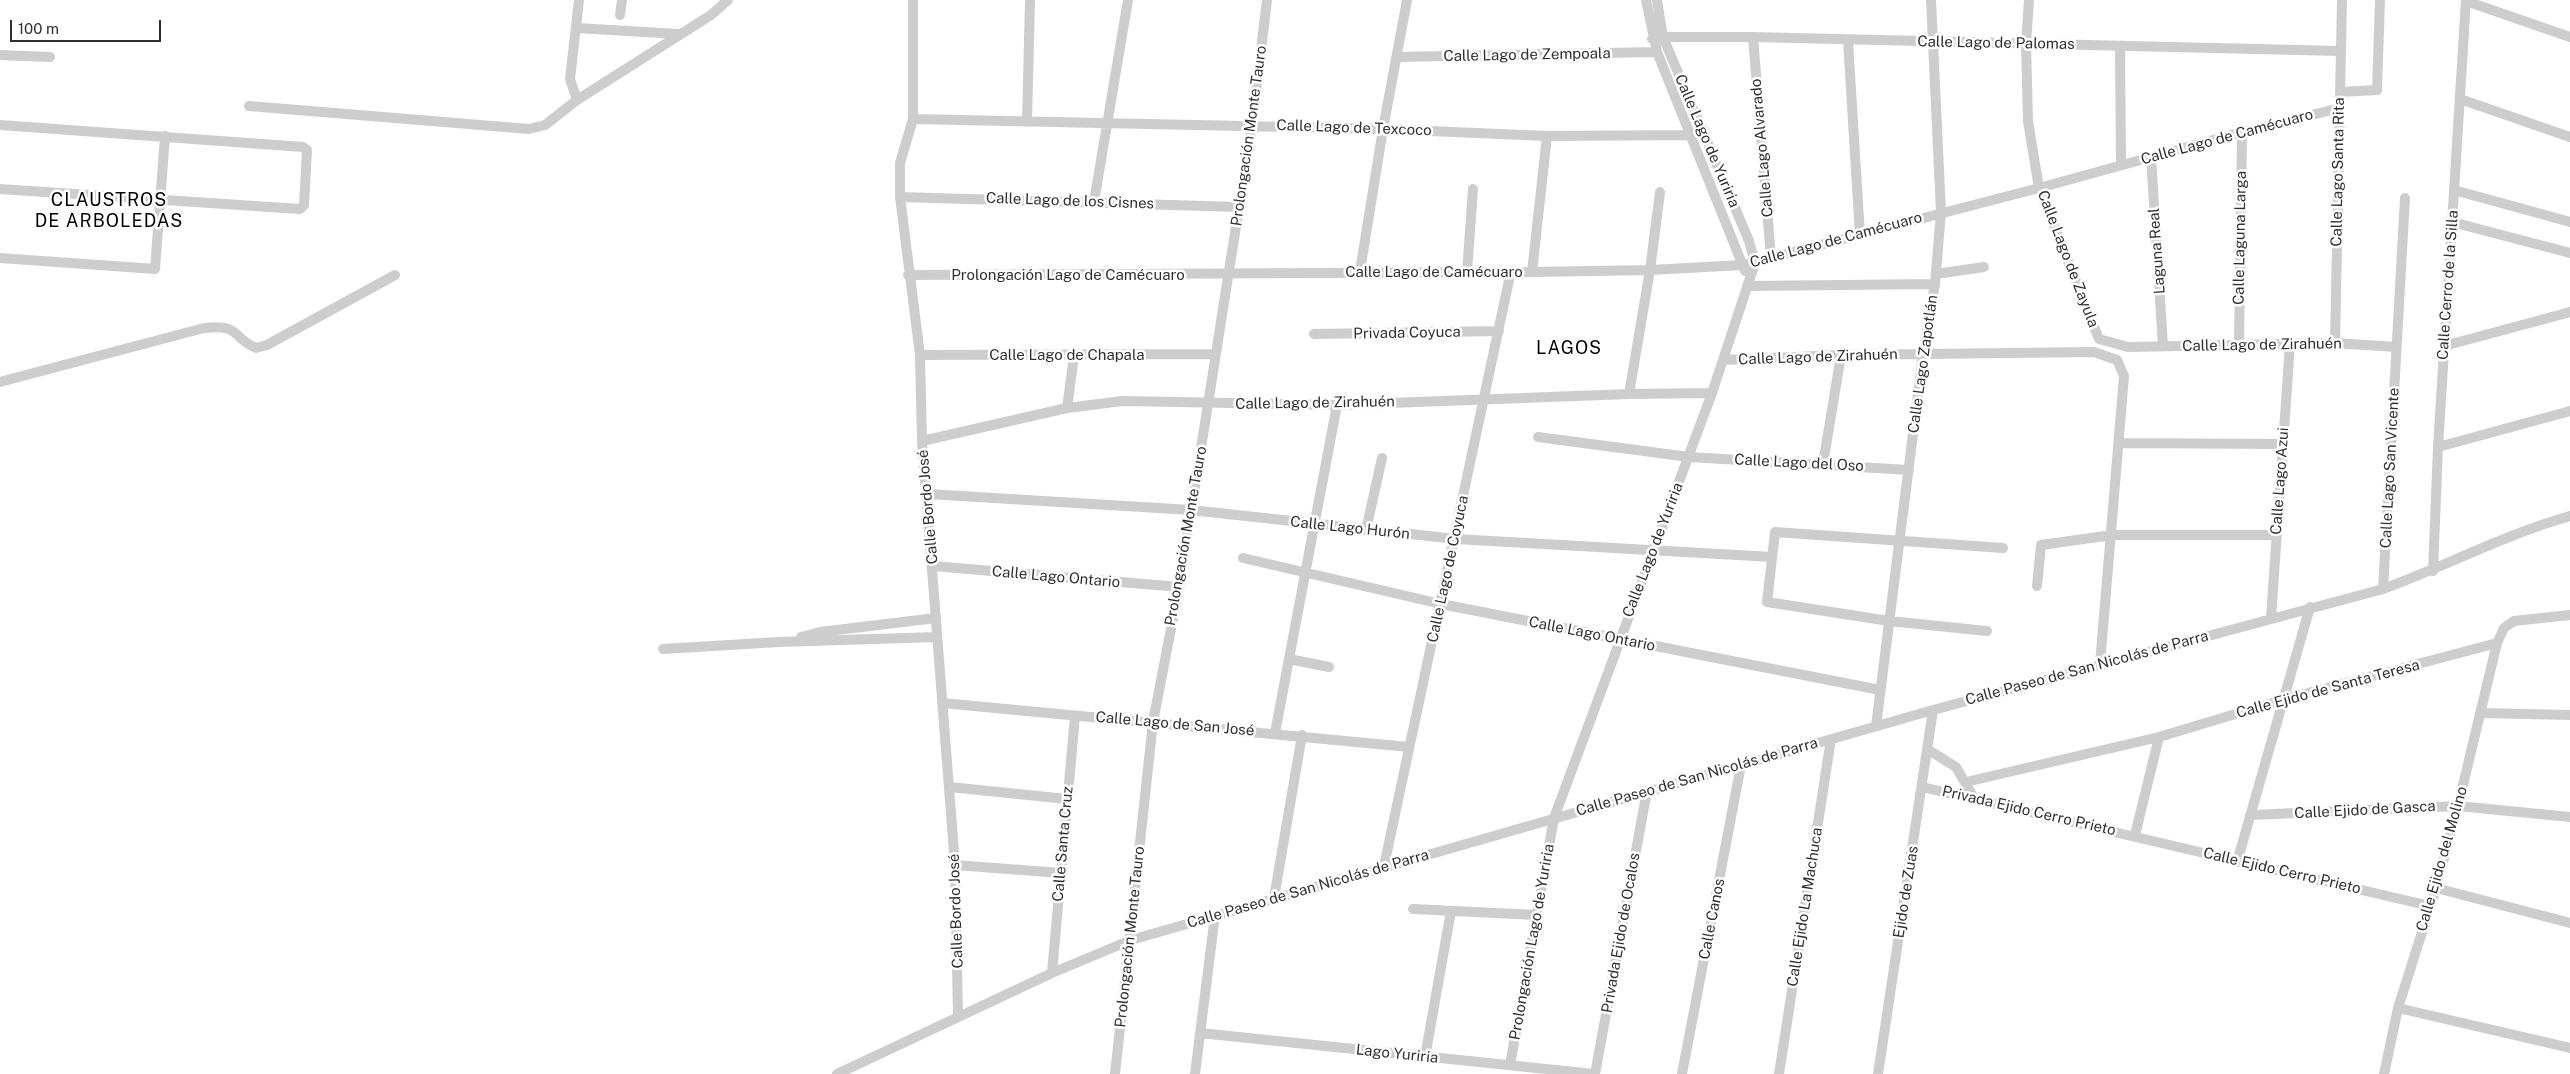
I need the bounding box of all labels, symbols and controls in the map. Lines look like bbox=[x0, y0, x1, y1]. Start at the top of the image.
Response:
scale bar bbox=[12, 10, 164, 42]
text: 100 m bbox=[18, 20, 59, 37]
street label: Calle Lago de Palomas bbox=[1917, 33, 2075, 53]
street label: Prolongación Monte Tauro bbox=[1227, 45, 1271, 227]
street label: Calle Lago de Zempoala bbox=[1443, 45, 1611, 65]
street label: Calle Lago de Yuriria bbox=[1671, 72, 1743, 210]
street label: Calle Lago Alvarado bbox=[1747, 78, 1777, 218]
street label: Calle Lago Santa Rita bbox=[2328, 97, 2348, 247]
street label: Calle Lago de Camécuaro bbox=[2139, 105, 2315, 169]
street label: Calle Lago de Texcoco bbox=[1276, 116, 1432, 140]
street label: Calle Laguna Larga bbox=[2230, 171, 2250, 305]
street label: Calle Lago de Zayula bbox=[2034, 188, 2102, 330]
district label: CLAUSTROS DE ARBOLEDAS bbox=[33, 189, 185, 232]
street label: Calle Lago de los Cisnes bbox=[986, 189, 1154, 213]
street label: Laguna Real bbox=[2145, 207, 2169, 295]
street label: Calle Lago de Camécuaro bbox=[1748, 208, 1924, 272]
street label: Calle Cerro de la Silla bbox=[2434, 209, 2462, 361]
street label: Calle Lago de Camécuaro bbox=[1345, 263, 1523, 281]
street label: Prolongación Lago de Camécuaro bbox=[951, 266, 1185, 284]
street label: Calle Lago Zapotlán bbox=[1904, 294, 1942, 434]
street label: Privada Coyuca bbox=[1353, 323, 1461, 343]
street label: Calle Lago de Zirahuén bbox=[2182, 335, 2342, 355]
district label: LAGOS bbox=[1535, 337, 1603, 359]
street label: Calle Lago de Zirahuén bbox=[1738, 345, 1898, 369]
street label: Calle Lago de Chapala bbox=[989, 346, 1145, 364]
street label: Calle Lago San Vicente bbox=[2377, 387, 2403, 549]
street label: Calle Lago de Zirahuén bbox=[1235, 393, 1395, 413]
street label: Calle Lago Azui bbox=[2267, 427, 2293, 535]
street label: Prolongación Monte Tauro bbox=[1161, 445, 1211, 627]
street label: Calle Bordo José bbox=[914, 449, 942, 565]
street label: Calle Lago del Oso bbox=[1734, 451, 1864, 475]
street label: Calle Lago de Yuriria bbox=[1619, 480, 1687, 620]
street label: Calle Lago de Coyuca bbox=[1424, 494, 1472, 644]
street label: Calle Lago Hurón bbox=[1289, 513, 1411, 543]
street label: Calle Lago Ontario bbox=[991, 562, 1121, 592]
street label: Calle Lago Ontario bbox=[1527, 613, 1657, 655]
street label: Calle Paseo de San Nicolás de Parra bbox=[1964, 627, 2210, 709]
street label: Calle Ejido de Santa Teresa bbox=[2234, 656, 2422, 722]
street label: Calle Lago de San José bbox=[1095, 708, 1255, 740]
street label: Calle Paseo de San Nicolás de Parra bbox=[1574, 734, 1820, 820]
street label: Privada Ejido Cerro Prieto bbox=[1940, 782, 2118, 840]
street label: Calle Ejido del Molino bbox=[2413, 784, 2471, 934]
street label: Calle Santa Cruz bbox=[1049, 786, 1077, 902]
street label: Calle Ejido de Gasca bbox=[2294, 797, 2436, 823]
street label: Calle Ejido La Machuca bbox=[1784, 826, 1826, 988]
street label: Prolongación Lago de Yuriria bbox=[1506, 843, 1558, 1041]
street label: Calle Ejido Cerro Prieto bbox=[2201, 844, 2363, 898]
street label: Prolongación Monte Tauro bbox=[1112, 845, 1148, 1029]
street label: Ejido de Zuas bbox=[1890, 845, 1922, 939]
street label: Calle Paseo de San Nicolás de Parra bbox=[1185, 846, 1431, 932]
street label: Privada Ejido de Ocalos bbox=[1598, 851, 1644, 1015]
street label: Calle Bordo José bbox=[945, 853, 967, 969]
street label: Calle Canos bbox=[1695, 877, 1729, 961]
street label: Lago Yuriria bbox=[1355, 1041, 1439, 1067]

